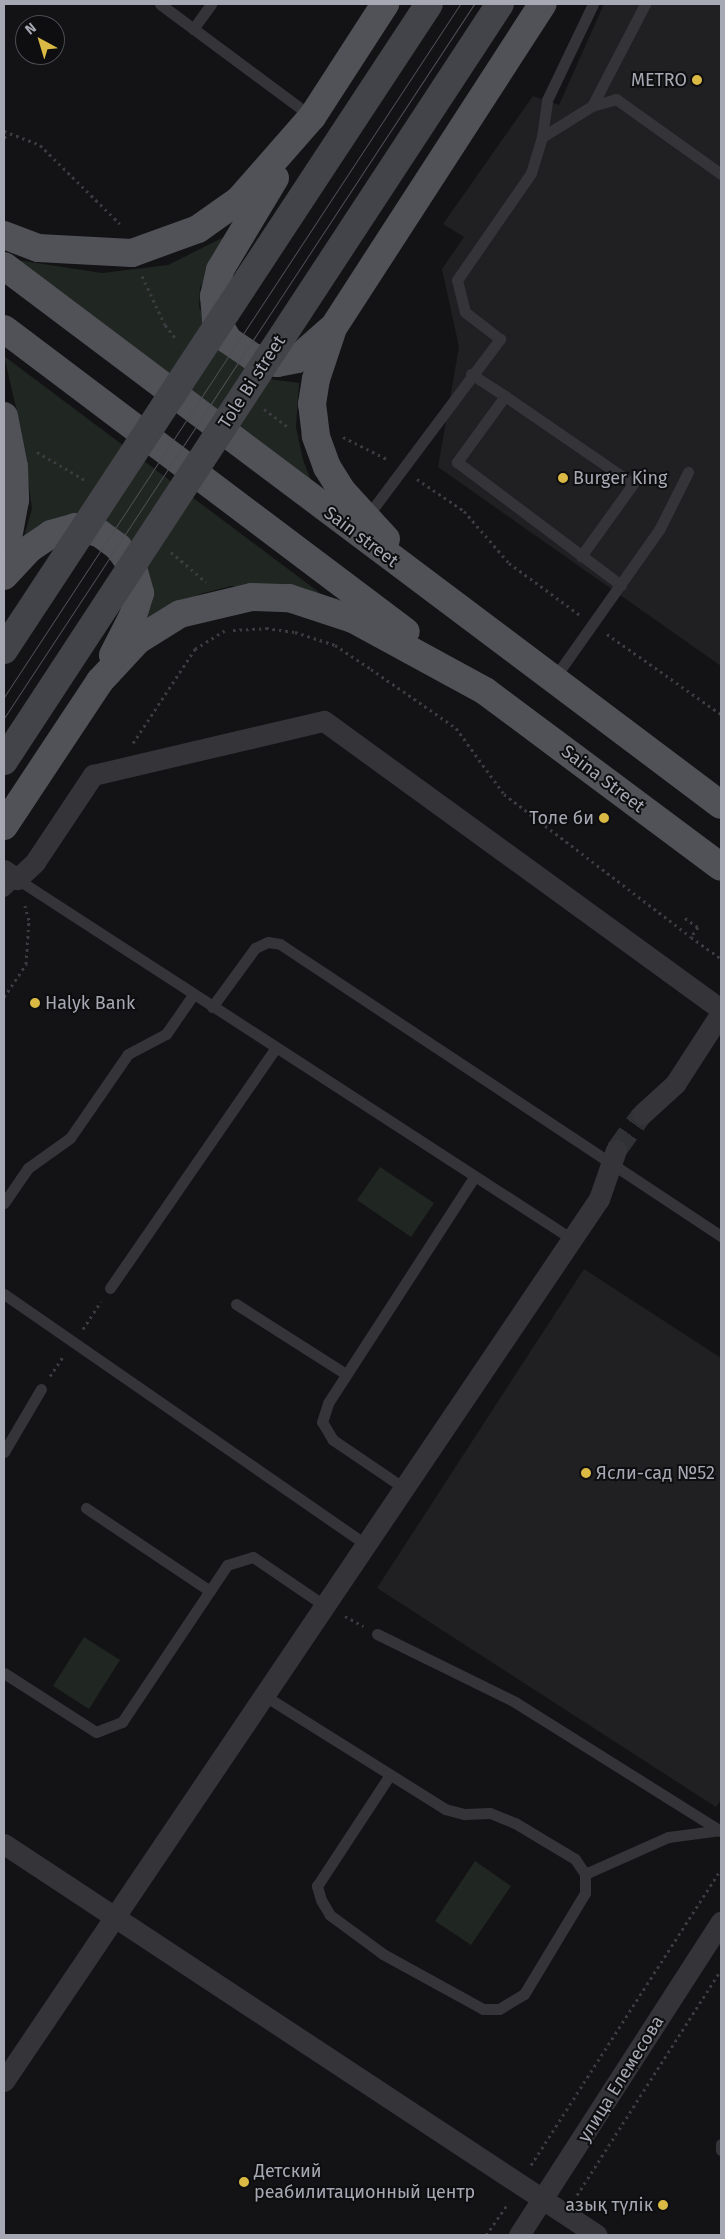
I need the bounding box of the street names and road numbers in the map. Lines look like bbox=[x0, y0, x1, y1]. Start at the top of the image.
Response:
street label: Tole Bi street bbox=[214, 331, 290, 433]
street label: Sain street bbox=[320, 502, 402, 572]
street label: Saina Street bbox=[557, 741, 649, 817]
street label: улица Елемесова bbox=[573, 2012, 669, 2146]

